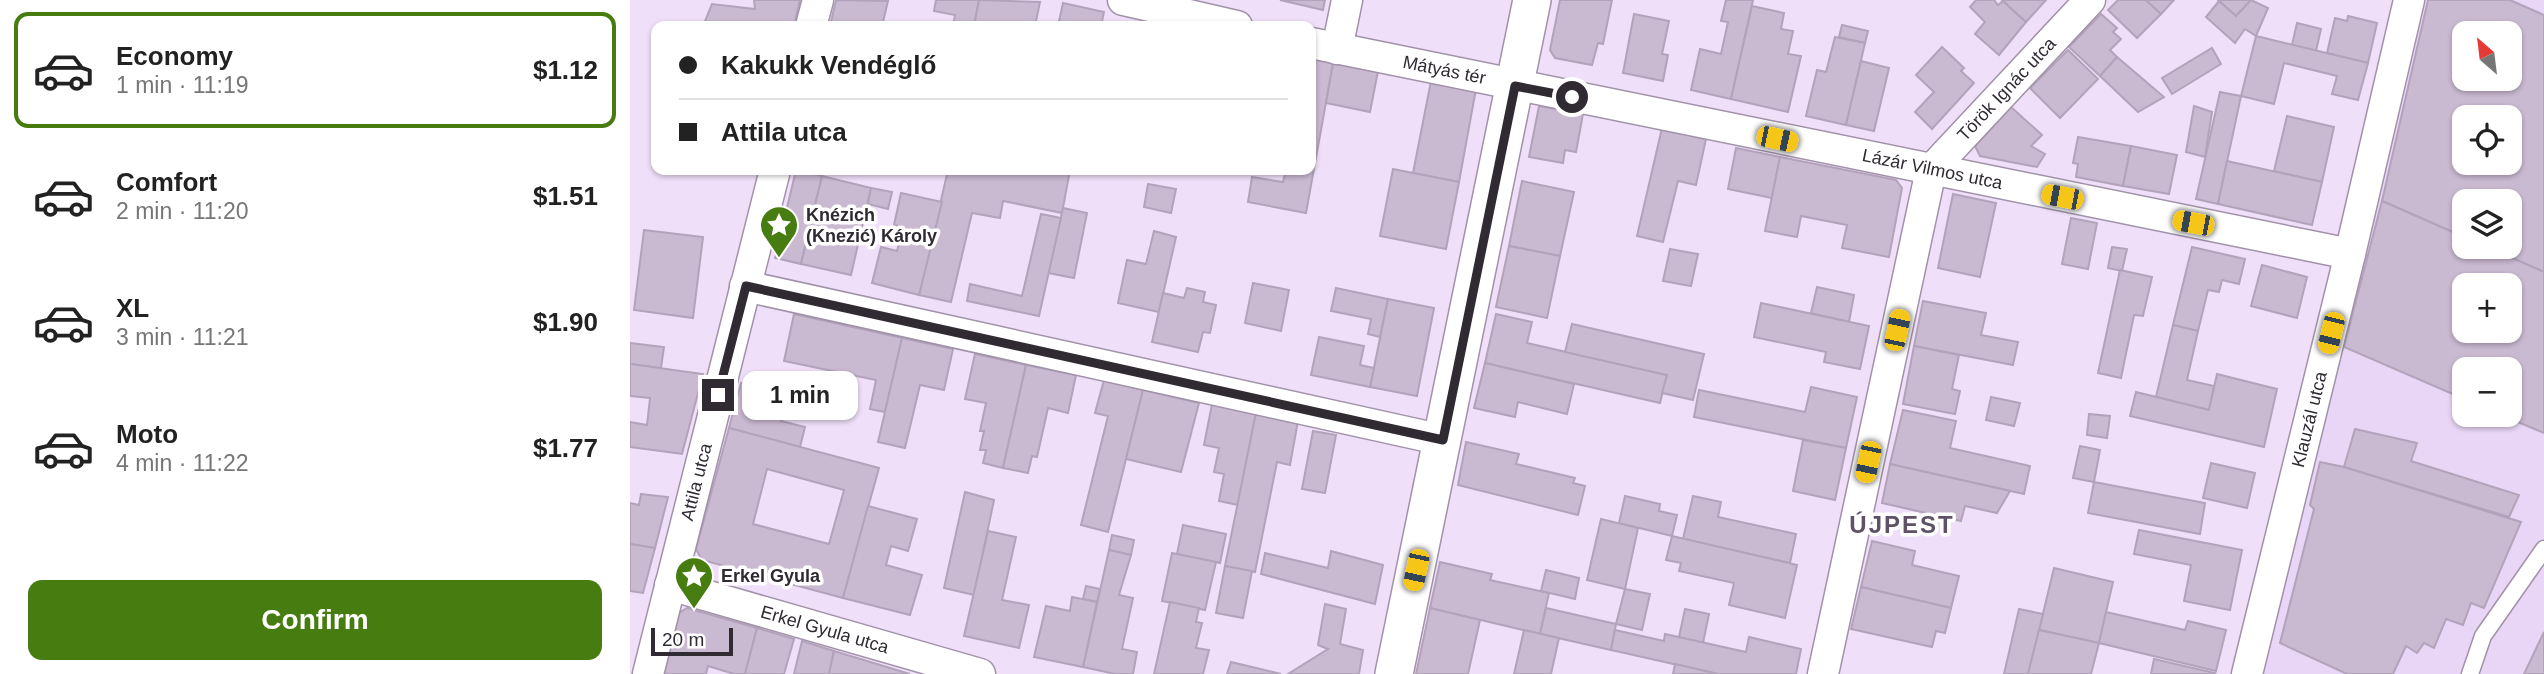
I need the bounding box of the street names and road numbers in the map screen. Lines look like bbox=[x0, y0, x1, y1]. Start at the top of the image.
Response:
street label: Török Ignác utca bbox=[1953, 33, 2060, 145]
street label: Mátyás tér bbox=[1401, 52, 1487, 88]
street label: Lázár Vilmos utca bbox=[1860, 145, 2005, 193]
street label: Klauzál utca bbox=[2288, 369, 2331, 470]
street label: Attila utca bbox=[677, 440, 716, 523]
street label: Erkel Gyula utca bbox=[758, 602, 892, 658]

